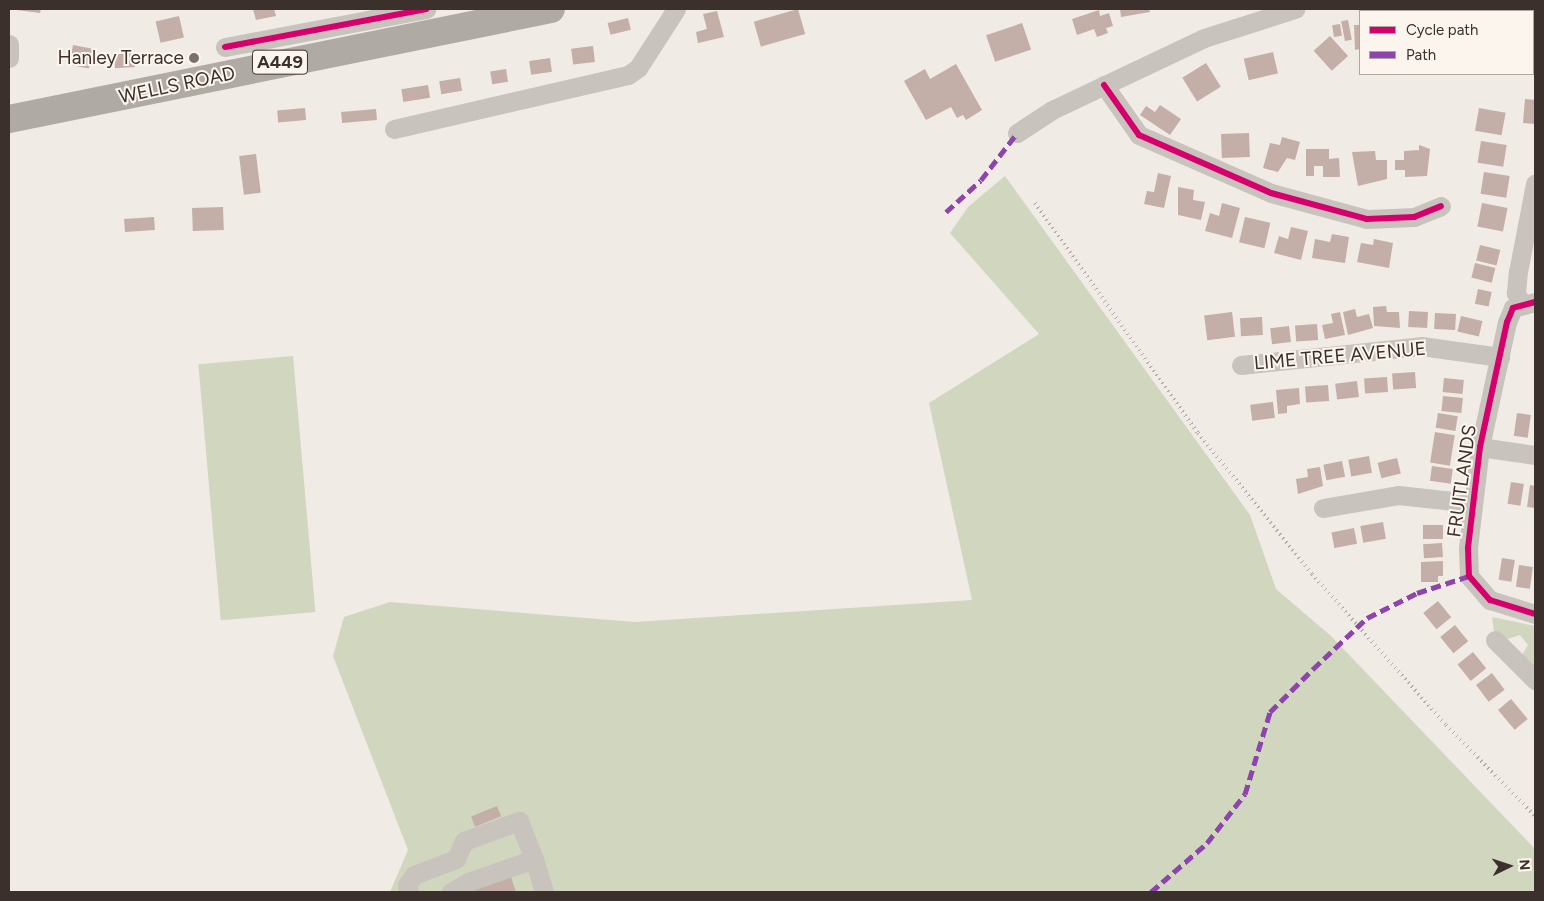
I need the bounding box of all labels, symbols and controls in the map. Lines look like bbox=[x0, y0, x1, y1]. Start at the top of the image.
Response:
legend bbox=[1359, 10, 1534, 75]
text: Cycle path bbox=[1406, 21, 1478, 39]
road number: A449 bbox=[251, 46, 309, 78]
text: Path bbox=[1406, 46, 1436, 64]
place label: Hanley Terrace bbox=[58, 47, 184, 69]
marker: Hanley Terrace bbox=[188, 52, 200, 64]
street label: WELLS ROAD bbox=[117, 62, 237, 108]
street label: LIME TREE AVENUE bbox=[1253, 337, 1427, 375]
street label: FRUITLANDS bbox=[1443, 423, 1481, 539]
north arrow bbox=[1484, 841, 1534, 891]
text: N bbox=[1516, 859, 1533, 871]

